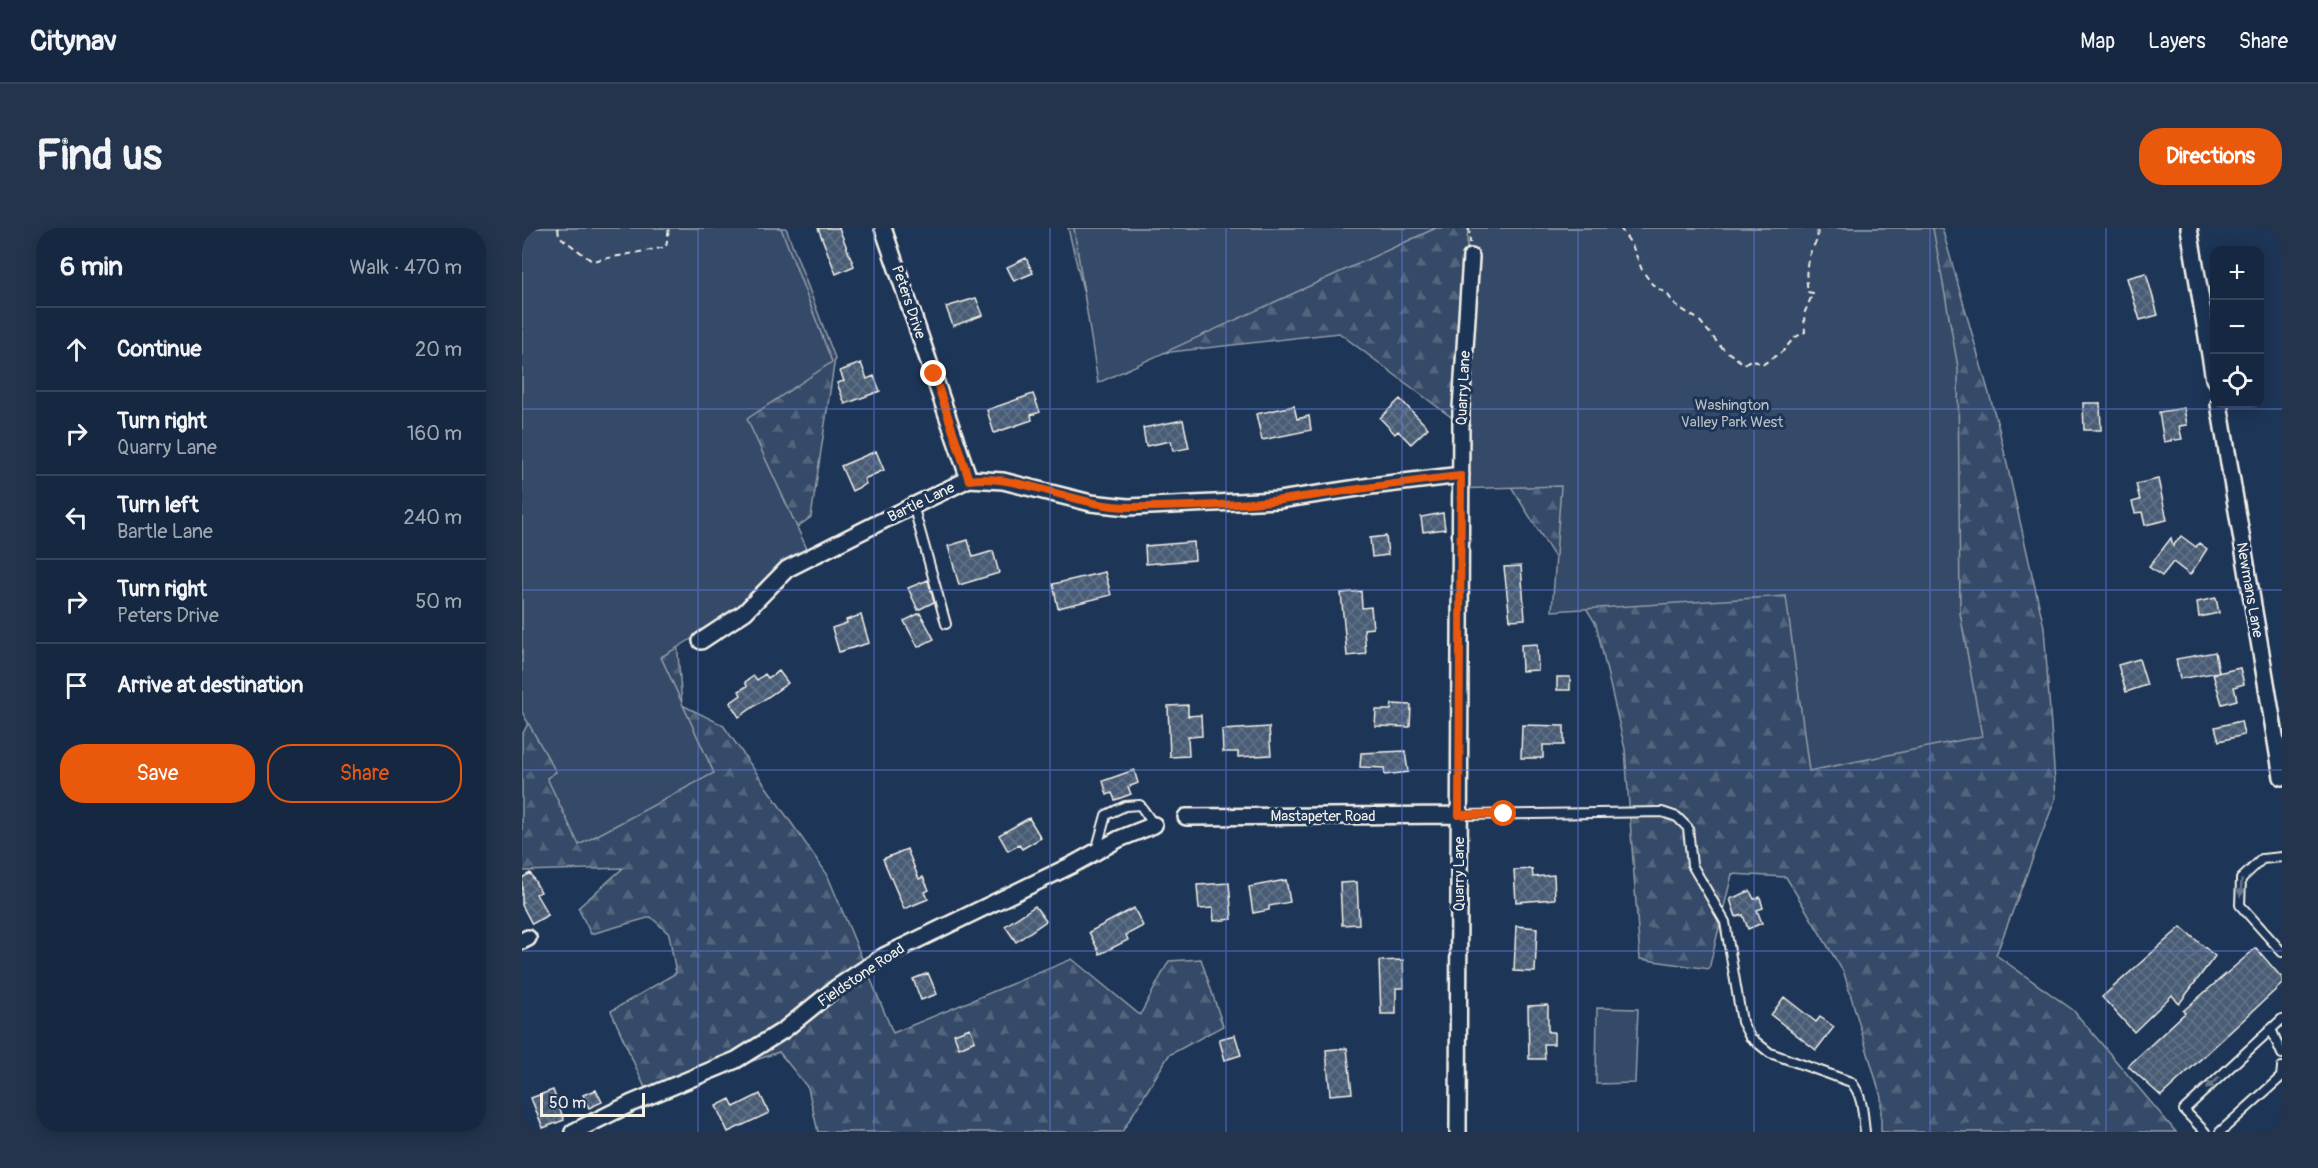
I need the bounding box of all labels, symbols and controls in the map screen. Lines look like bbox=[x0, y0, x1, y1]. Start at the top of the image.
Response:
text: Citynav bbox=[30, 24, 117, 59]
text: Map bbox=[2080, 28, 2115, 55]
text: Layers bbox=[2148, 28, 2206, 55]
text: Share bbox=[2239, 28, 2288, 55]
button: Directions bbox=[2139, 128, 2282, 185]
text: Find us bbox=[36, 130, 162, 182]
map controls bbox=[2210, 246, 2264, 408]
button: + bbox=[2210, 246, 2264, 300]
text: 6 min bbox=[60, 251, 123, 283]
text: Walk · 470 m bbox=[349, 255, 462, 280]
street label: Peters Drive bbox=[887, 263, 930, 342]
button: − bbox=[2210, 300, 2264, 354]
icon: ahead bbox=[60, 333, 93, 366]
text: Continue bbox=[117, 335, 201, 363]
text: 20 m bbox=[415, 337, 462, 362]
street label: Quarry Lane bbox=[1452, 350, 1475, 426]
button: locate bbox=[2210, 354, 2264, 408]
route end bbox=[920, 360, 946, 386]
park label: Washington Valley Park West bbox=[1681, 396, 1784, 432]
text: Turn right bbox=[117, 407, 207, 435]
icon: right bbox=[60, 417, 93, 450]
text: 160 m bbox=[407, 421, 462, 446]
text: Quarry Lane bbox=[117, 435, 217, 460]
street label: Bartle Lane bbox=[885, 478, 958, 527]
text: Turn left bbox=[117, 491, 199, 519]
icon: left bbox=[60, 501, 93, 534]
text: 240 m bbox=[403, 505, 462, 530]
text: Bartle Lane bbox=[117, 519, 213, 544]
street label: Newmans Lane bbox=[2232, 541, 2267, 640]
text: Turn right bbox=[117, 575, 207, 603]
icon: right bbox=[60, 585, 93, 618]
text: 50 m bbox=[415, 589, 462, 614]
text: Peters Drive bbox=[117, 603, 219, 628]
icon: arrive bbox=[60, 669, 93, 702]
text: Arrive at destination bbox=[117, 671, 303, 699]
button: Save bbox=[60, 744, 255, 803]
button: Share bbox=[267, 744, 462, 803]
route start bbox=[1490, 800, 1516, 826]
street label: Mastapeter Road bbox=[1270, 807, 1376, 826]
street label: Quarry Lane bbox=[1450, 836, 1469, 911]
one-way arrow bbox=[2236, 879, 2246, 898]
street label: Fieldstone Road bbox=[814, 939, 908, 1011]
one-way arrow bbox=[2205, 1076, 2220, 1090]
scale bar bbox=[540, 1090, 645, 1118]
text: 50 m bbox=[549, 1093, 586, 1113]

